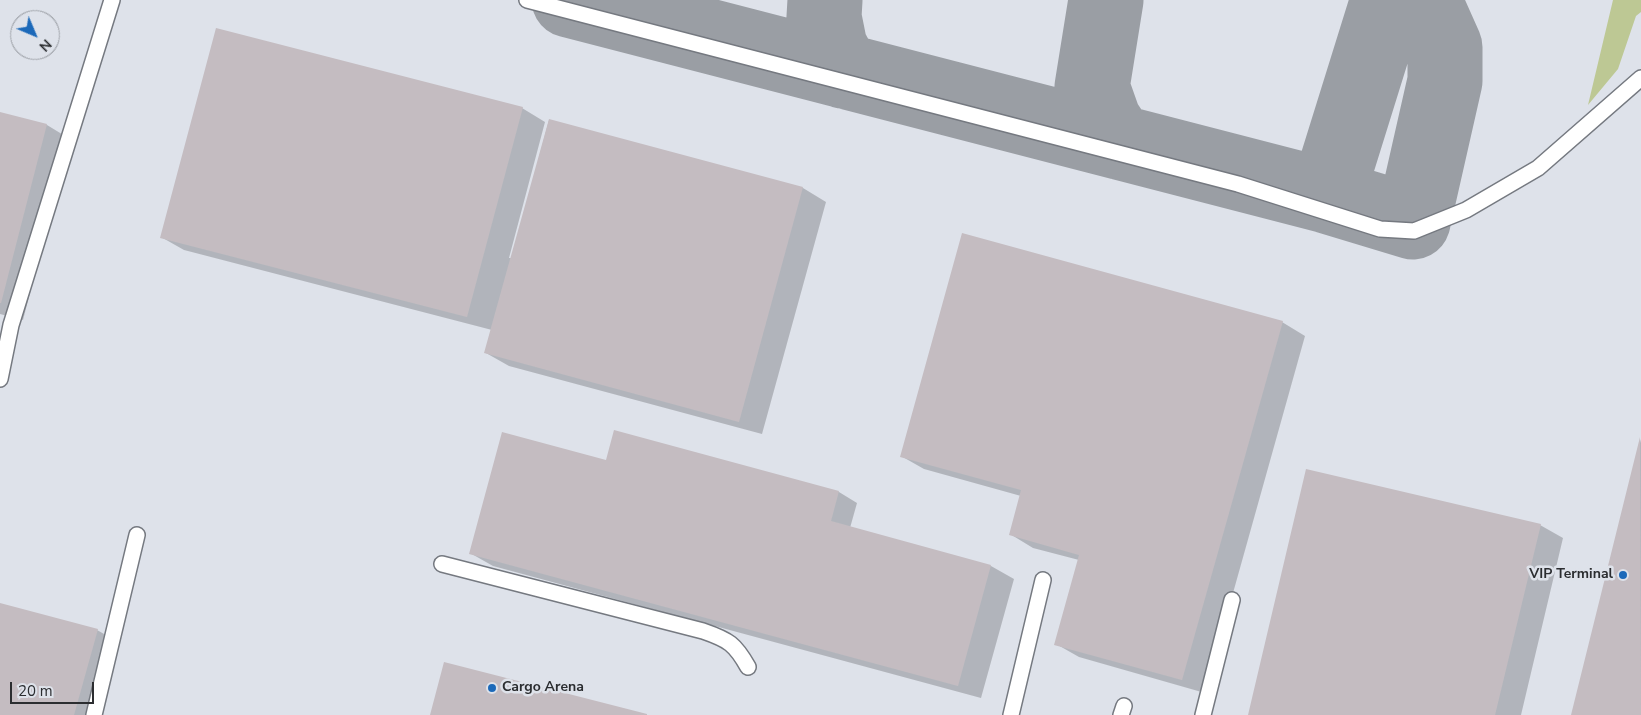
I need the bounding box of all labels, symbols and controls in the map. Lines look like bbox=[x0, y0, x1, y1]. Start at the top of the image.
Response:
north arrow bbox=[10, 10, 60, 60]
text: N bbox=[35, 35, 56, 56]
place label: VIP Terminal bbox=[1529, 567, 1613, 583]
marker: VIP Terminal bbox=[1617, 569, 1629, 581]
scale bar bbox=[12, 672, 96, 704]
place label: Cargo Arena bbox=[502, 680, 584, 696]
text: 20 m bbox=[18, 681, 53, 701]
marker: Cargo Arena bbox=[486, 682, 498, 694]

